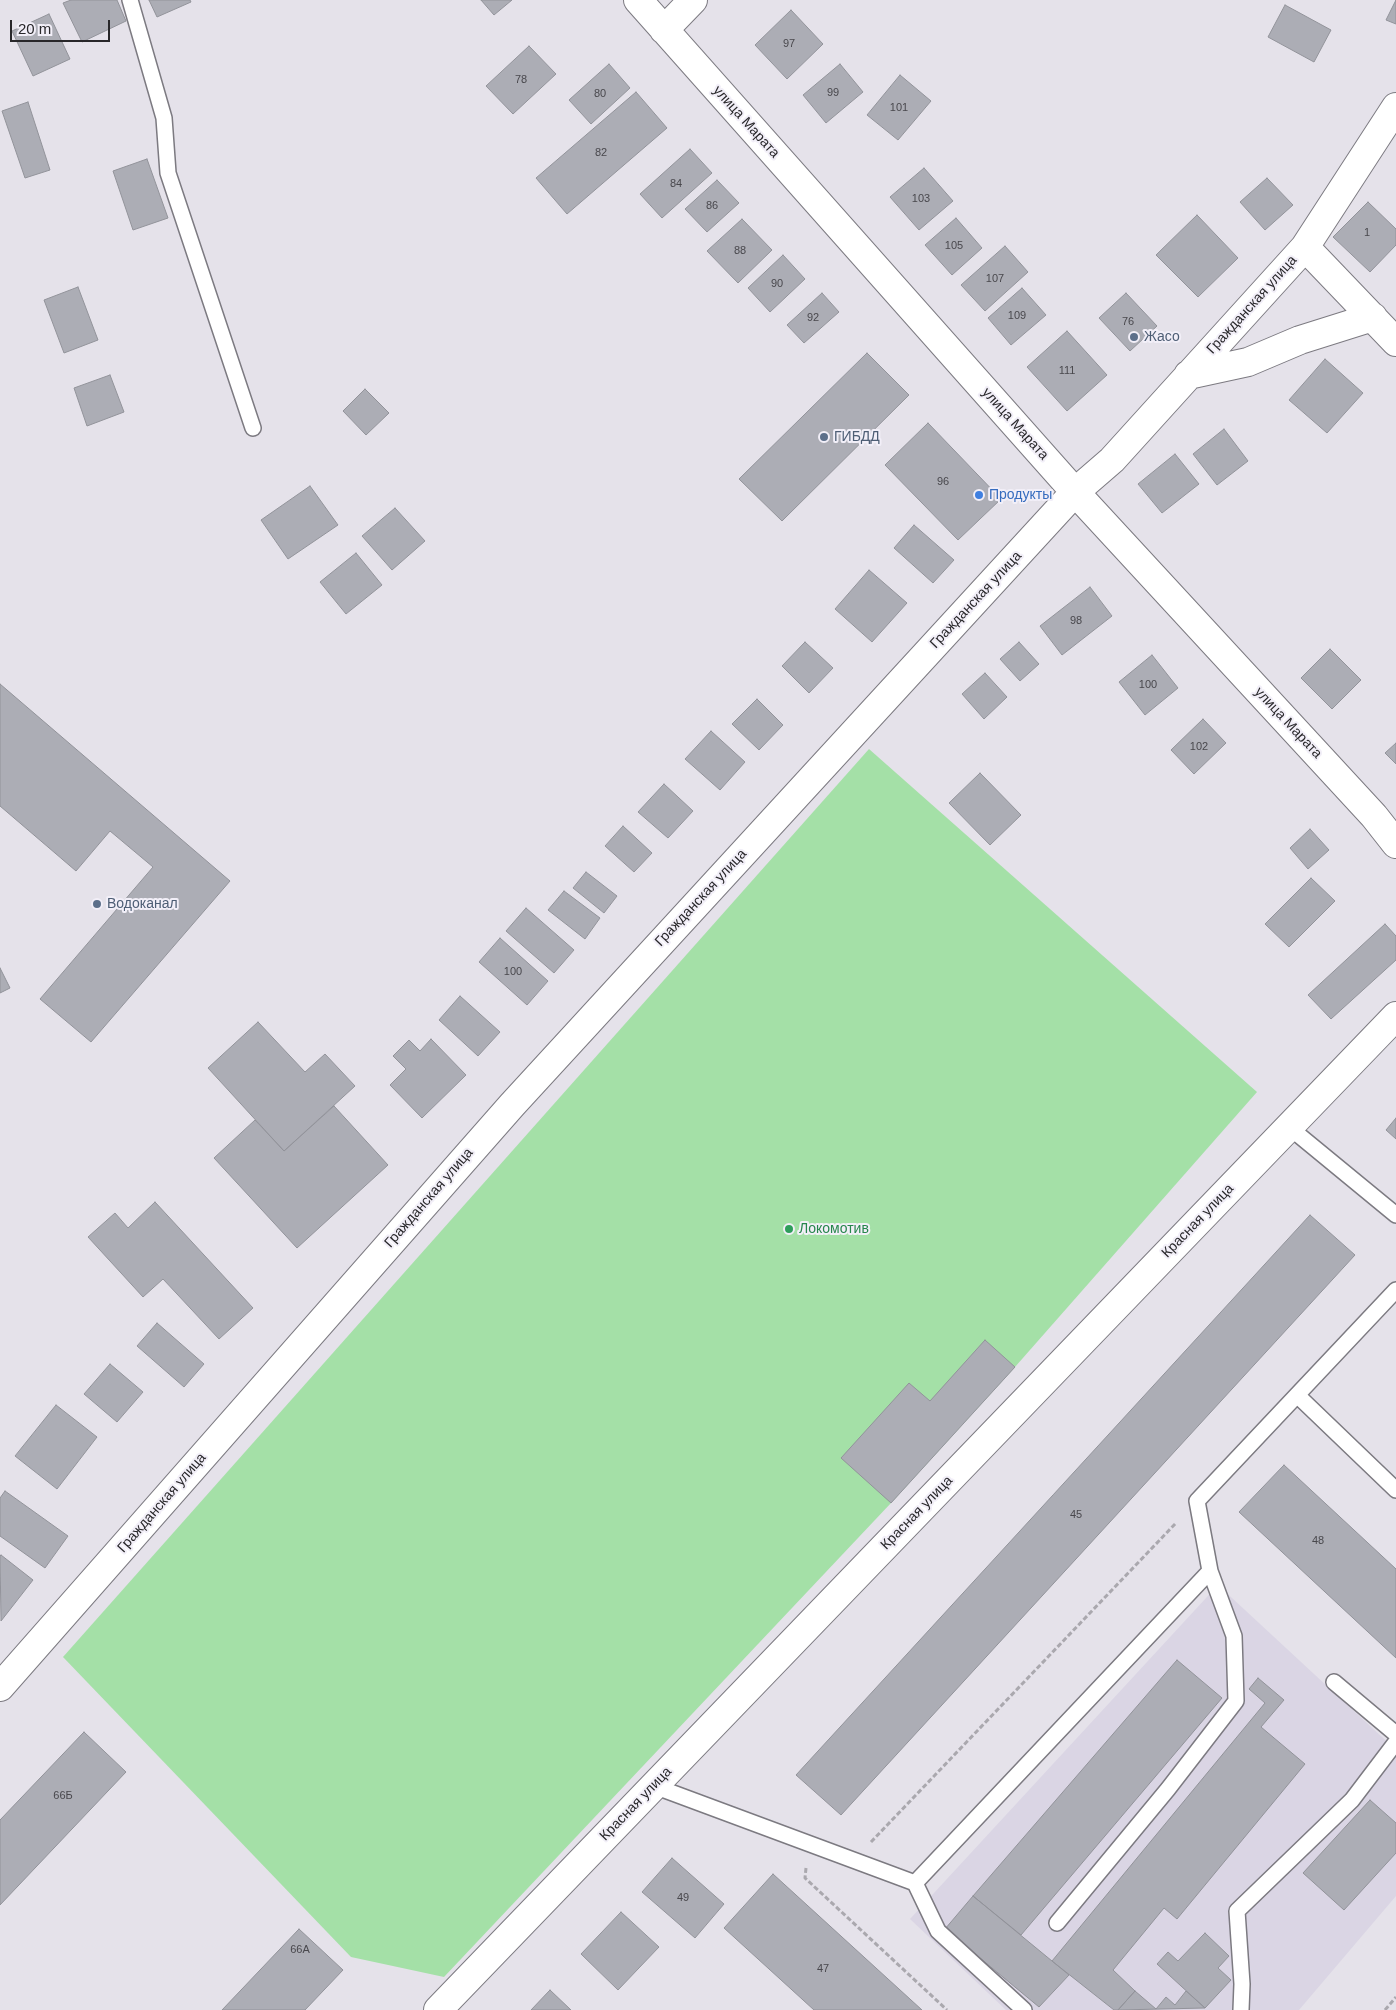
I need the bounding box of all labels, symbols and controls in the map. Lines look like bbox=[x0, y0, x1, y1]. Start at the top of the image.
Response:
scale bar bbox=[12, 10, 112, 42]
text: 20 m bbox=[18, 20, 51, 37]
house number: 97 bbox=[783, 37, 795, 51]
house number: 78 bbox=[515, 73, 527, 87]
street label: улица Марата bbox=[709, 82, 783, 162]
house number: 99 bbox=[827, 86, 839, 100]
house number: 80 bbox=[594, 87, 606, 101]
house number: 101 bbox=[890, 101, 908, 115]
house number: 82 bbox=[595, 146, 607, 160]
house number: 84 bbox=[670, 177, 682, 191]
house number: 103 bbox=[912, 192, 930, 206]
house number: 86 bbox=[706, 199, 718, 213]
house number: 1 bbox=[1364, 226, 1370, 240]
house number: 105 bbox=[945, 239, 963, 253]
house number: 88 bbox=[734, 244, 746, 258]
street label: Гражданская улица bbox=[1203, 252, 1301, 358]
house number: 107 bbox=[986, 272, 1004, 286]
house number: 90 bbox=[771, 277, 783, 291]
house number: 109 bbox=[1008, 309, 1026, 323]
house number: 92 bbox=[807, 311, 819, 325]
house number: 76 bbox=[1122, 315, 1134, 329]
place label: Жасо bbox=[1144, 329, 1180, 345]
marker: Жасо bbox=[1128, 331, 1140, 343]
house number: 111 bbox=[1059, 364, 1075, 378]
street label: улица Марата bbox=[978, 384, 1052, 464]
place label: ГИБДД bbox=[834, 429, 880, 445]
marker: ГИБДД bbox=[818, 431, 830, 443]
house number: 96 bbox=[937, 475, 949, 489]
place label: Продукты bbox=[989, 487, 1052, 503]
marker: Продукты bbox=[973, 489, 985, 501]
street label: Гражданская улица bbox=[927, 548, 1025, 652]
house number: 98 bbox=[1070, 614, 1082, 628]
house number: 100 bbox=[1139, 678, 1157, 692]
street label: улица Марата bbox=[1251, 684, 1325, 762]
house number: 102 bbox=[1190, 740, 1208, 754]
street label: Гражданская улица bbox=[652, 846, 750, 950]
place label: Водоканал bbox=[107, 896, 178, 912]
marker: Водоканал bbox=[91, 898, 103, 910]
house number: 100 bbox=[504, 965, 522, 979]
street label: Гражданская улица bbox=[381, 1145, 477, 1251]
street label: Красная улица bbox=[1159, 1181, 1237, 1261]
place label: Локомотив bbox=[799, 1221, 869, 1237]
marker: Локомотив bbox=[783, 1223, 795, 1235]
street label: Гражданская улица bbox=[114, 1450, 210, 1556]
street label: Красная улица bbox=[878, 1473, 956, 1553]
house number: 45 bbox=[1070, 1508, 1082, 1522]
house number: 48 bbox=[1312, 1534, 1324, 1548]
street label: Красная улица bbox=[597, 1764, 675, 1844]
house number: 66Б bbox=[53, 1789, 73, 1803]
house number: 49 bbox=[677, 1891, 689, 1905]
house number: 66А bbox=[290, 1943, 310, 1957]
house number: 47 bbox=[817, 1962, 829, 1976]

